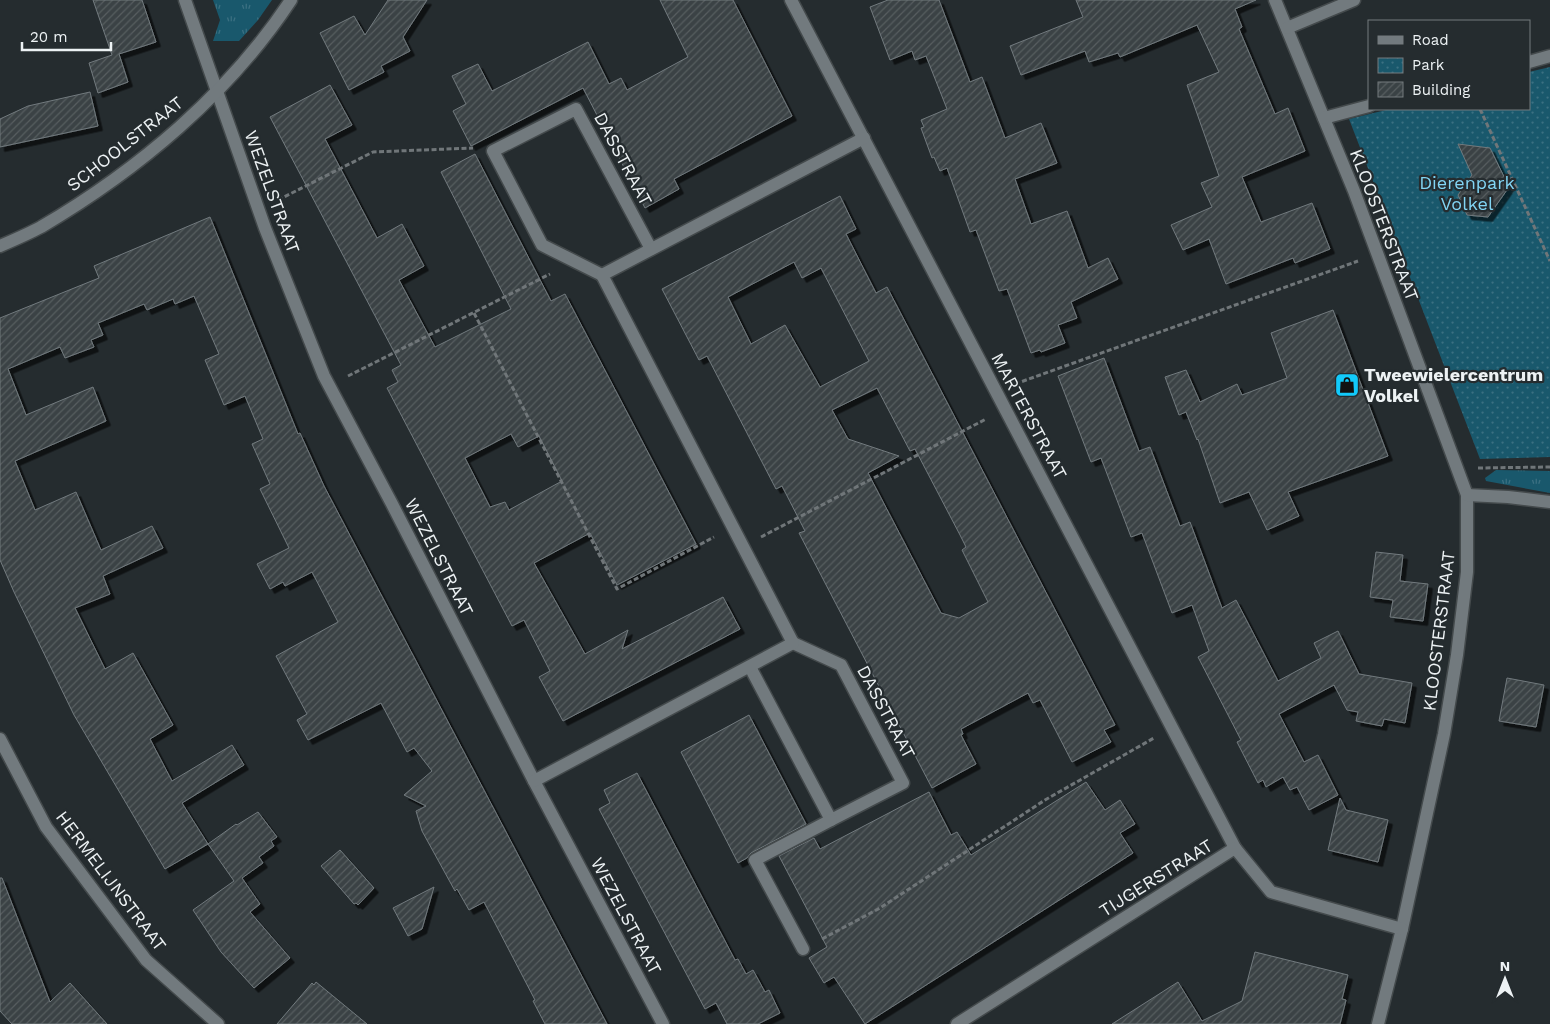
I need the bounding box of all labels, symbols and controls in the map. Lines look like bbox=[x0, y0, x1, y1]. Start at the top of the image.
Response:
scale bar bbox=[22, 20, 111, 52]
legend bbox=[1368, 20, 1530, 110]
text: 20 m bbox=[30, 28, 68, 46]
text: Road bbox=[1412, 31, 1449, 49]
text: Park bbox=[1412, 56, 1445, 74]
text: Building bbox=[1412, 81, 1470, 99]
street label: SCHOOLSTRAAT bbox=[62, 92, 187, 195]
street label: DASSTRAAT bbox=[590, 108, 657, 209]
street label: WEZELSTRAAT bbox=[241, 128, 304, 256]
street label: KLOOSTERSTRAAT bbox=[1346, 146, 1423, 304]
park label: Dierenpark Volkel bbox=[1419, 172, 1515, 214]
street label: MARTERSTRAAT bbox=[987, 349, 1072, 483]
place label: Tweewielercentrum Volkel bbox=[1364, 364, 1543, 406]
shop icon: Tweewielercentrum Volkel bbox=[1334, 372, 1360, 398]
street label: WEZELSTRAAT bbox=[401, 494, 478, 619]
street label: KLOOSTERSTRAAT bbox=[1418, 550, 1459, 712]
street label: DASSTRAAT bbox=[853, 661, 920, 762]
street label: HERMELIJNSTRAAT bbox=[52, 807, 171, 955]
street label: TIJGERSTRAAT bbox=[1095, 834, 1216, 921]
street label: WEZELSTRAAT bbox=[587, 854, 666, 978]
north arrow bbox=[1480, 954, 1530, 1004]
text: N bbox=[1500, 958, 1510, 974]

